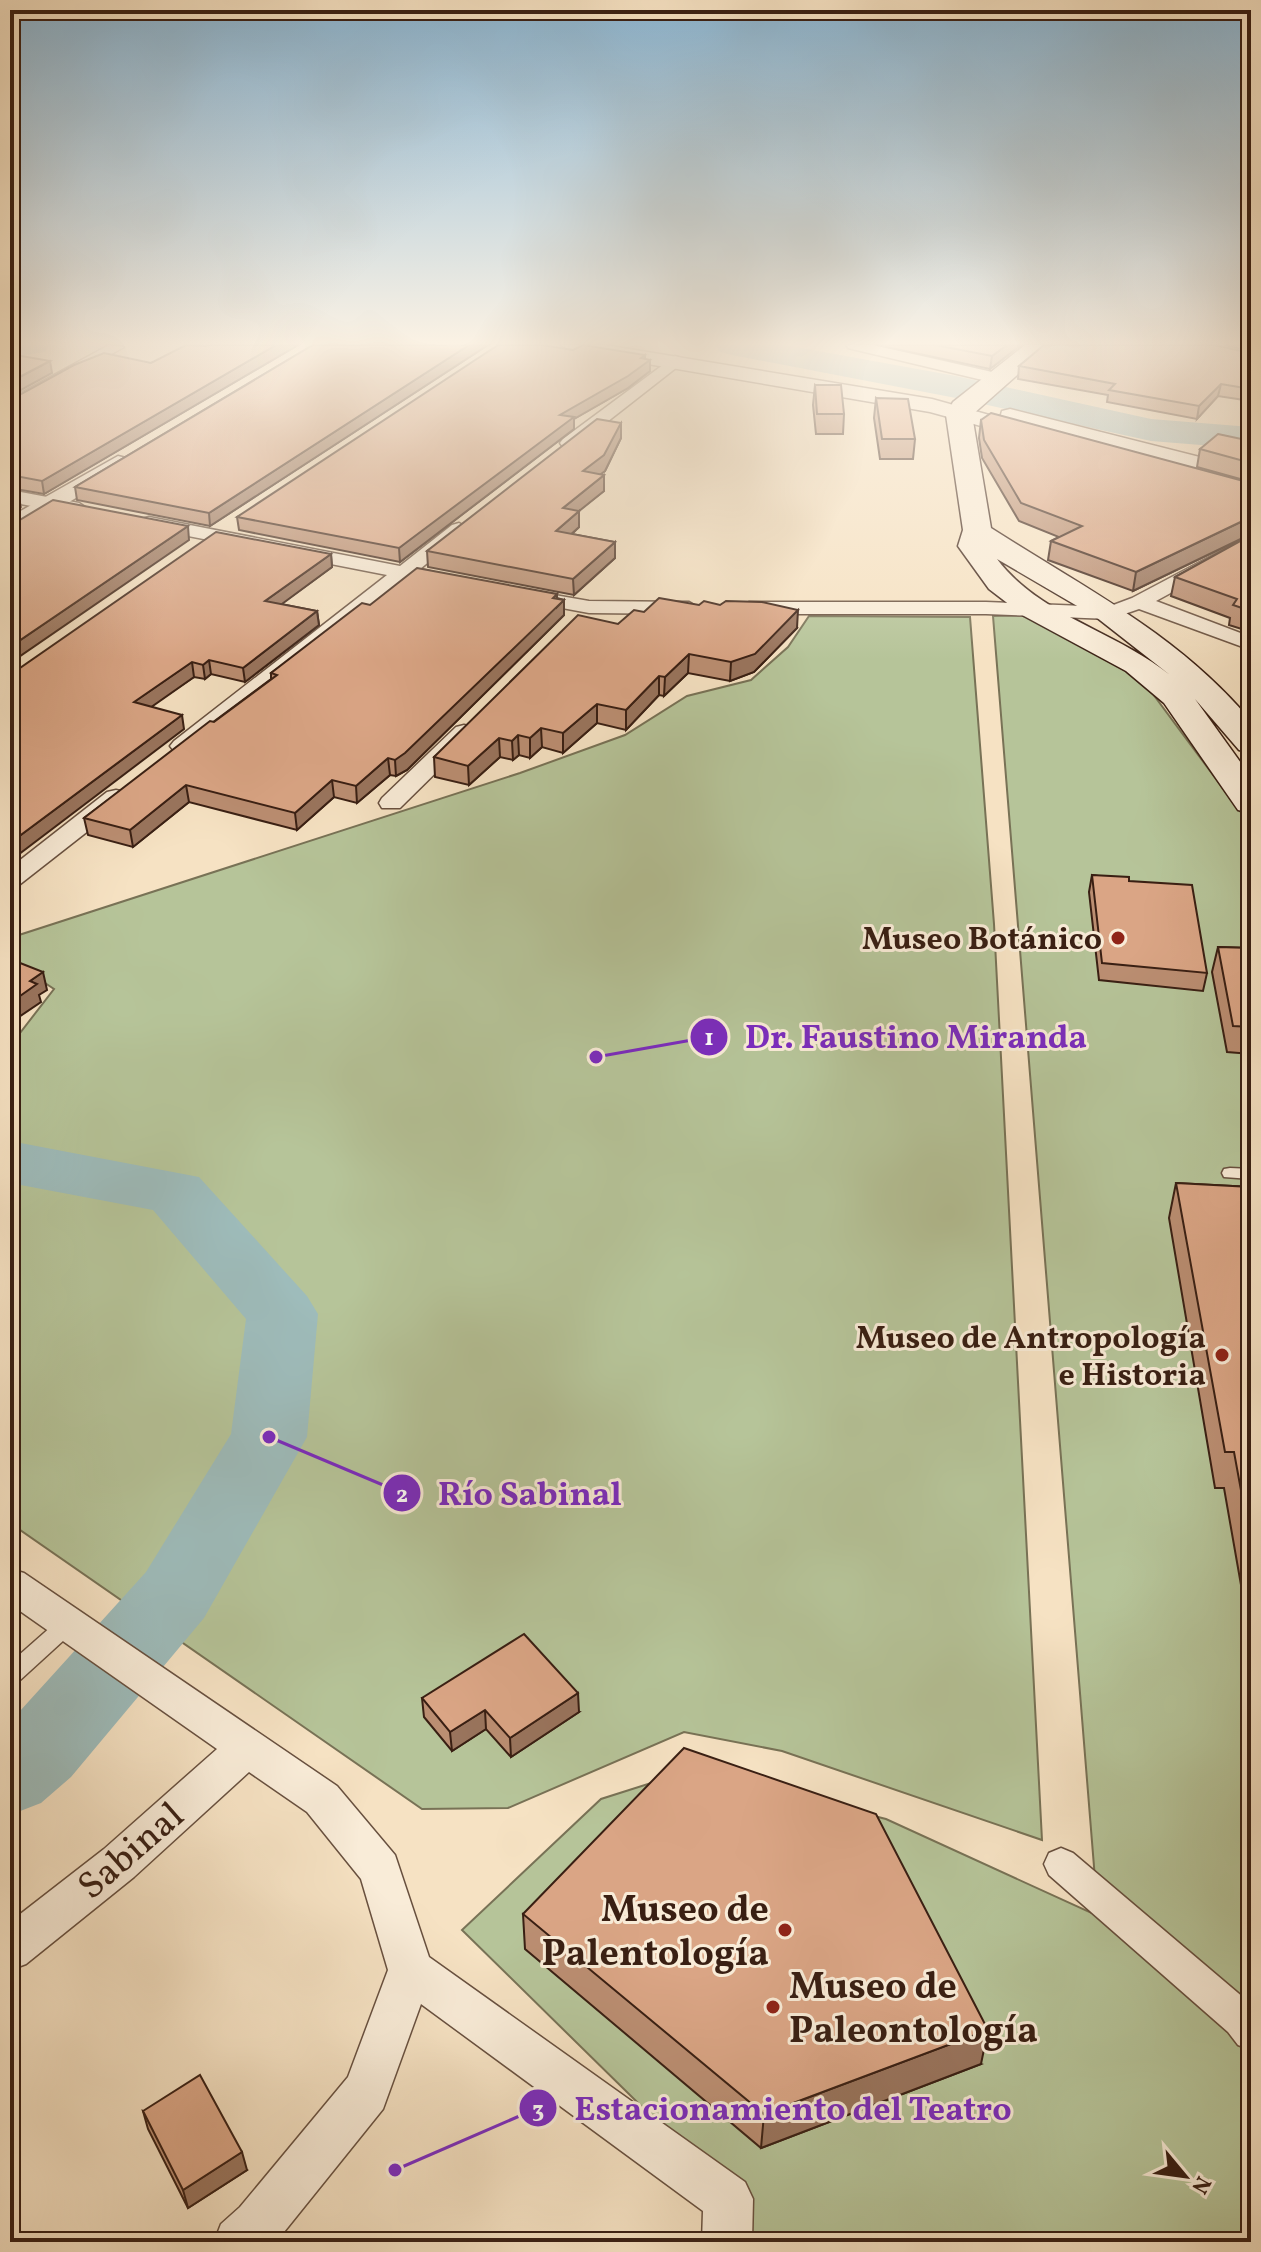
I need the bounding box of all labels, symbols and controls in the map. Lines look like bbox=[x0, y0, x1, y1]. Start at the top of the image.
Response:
place label: Museo Botánico bbox=[862, 919, 1102, 963]
marker: Museo Botánico bbox=[1109, 929, 1127, 947]
callout: Dr. Faustino Miranda bbox=[689, 1008, 1104, 1066]
text: Dr. Faustino Miranda bbox=[745, 1016, 1087, 1063]
text: 1 bbox=[704, 1022, 714, 1056]
place label: Museo de Antropología e Historia bbox=[856, 1318, 1206, 1399]
marker: Museo de Antropología e Historia bbox=[1213, 1346, 1231, 1364]
callout: Río Sabinal bbox=[382, 1464, 638, 1522]
text: Río Sabinal bbox=[438, 1473, 622, 1520]
text: 2 bbox=[396, 1479, 408, 1513]
street label: Sabinal bbox=[68, 1792, 197, 1914]
place label: Museo de Palentología bbox=[542, 1885, 769, 1982]
marker: Museo de Palentología bbox=[776, 1921, 794, 1939]
place label: Museo de Paleontología bbox=[789, 1962, 1038, 2059]
marker: Museo de Paleontología bbox=[764, 1998, 782, 2016]
callout: Estacionamiento del Teatro bbox=[518, 2079, 1028, 2137]
text: Estacionamiento del Teatro bbox=[574, 2088, 1012, 2135]
text: 3 bbox=[532, 2094, 544, 2128]
north arrow bbox=[1145, 2136, 1225, 2216]
text: N bbox=[1183, 2170, 1218, 2199]

